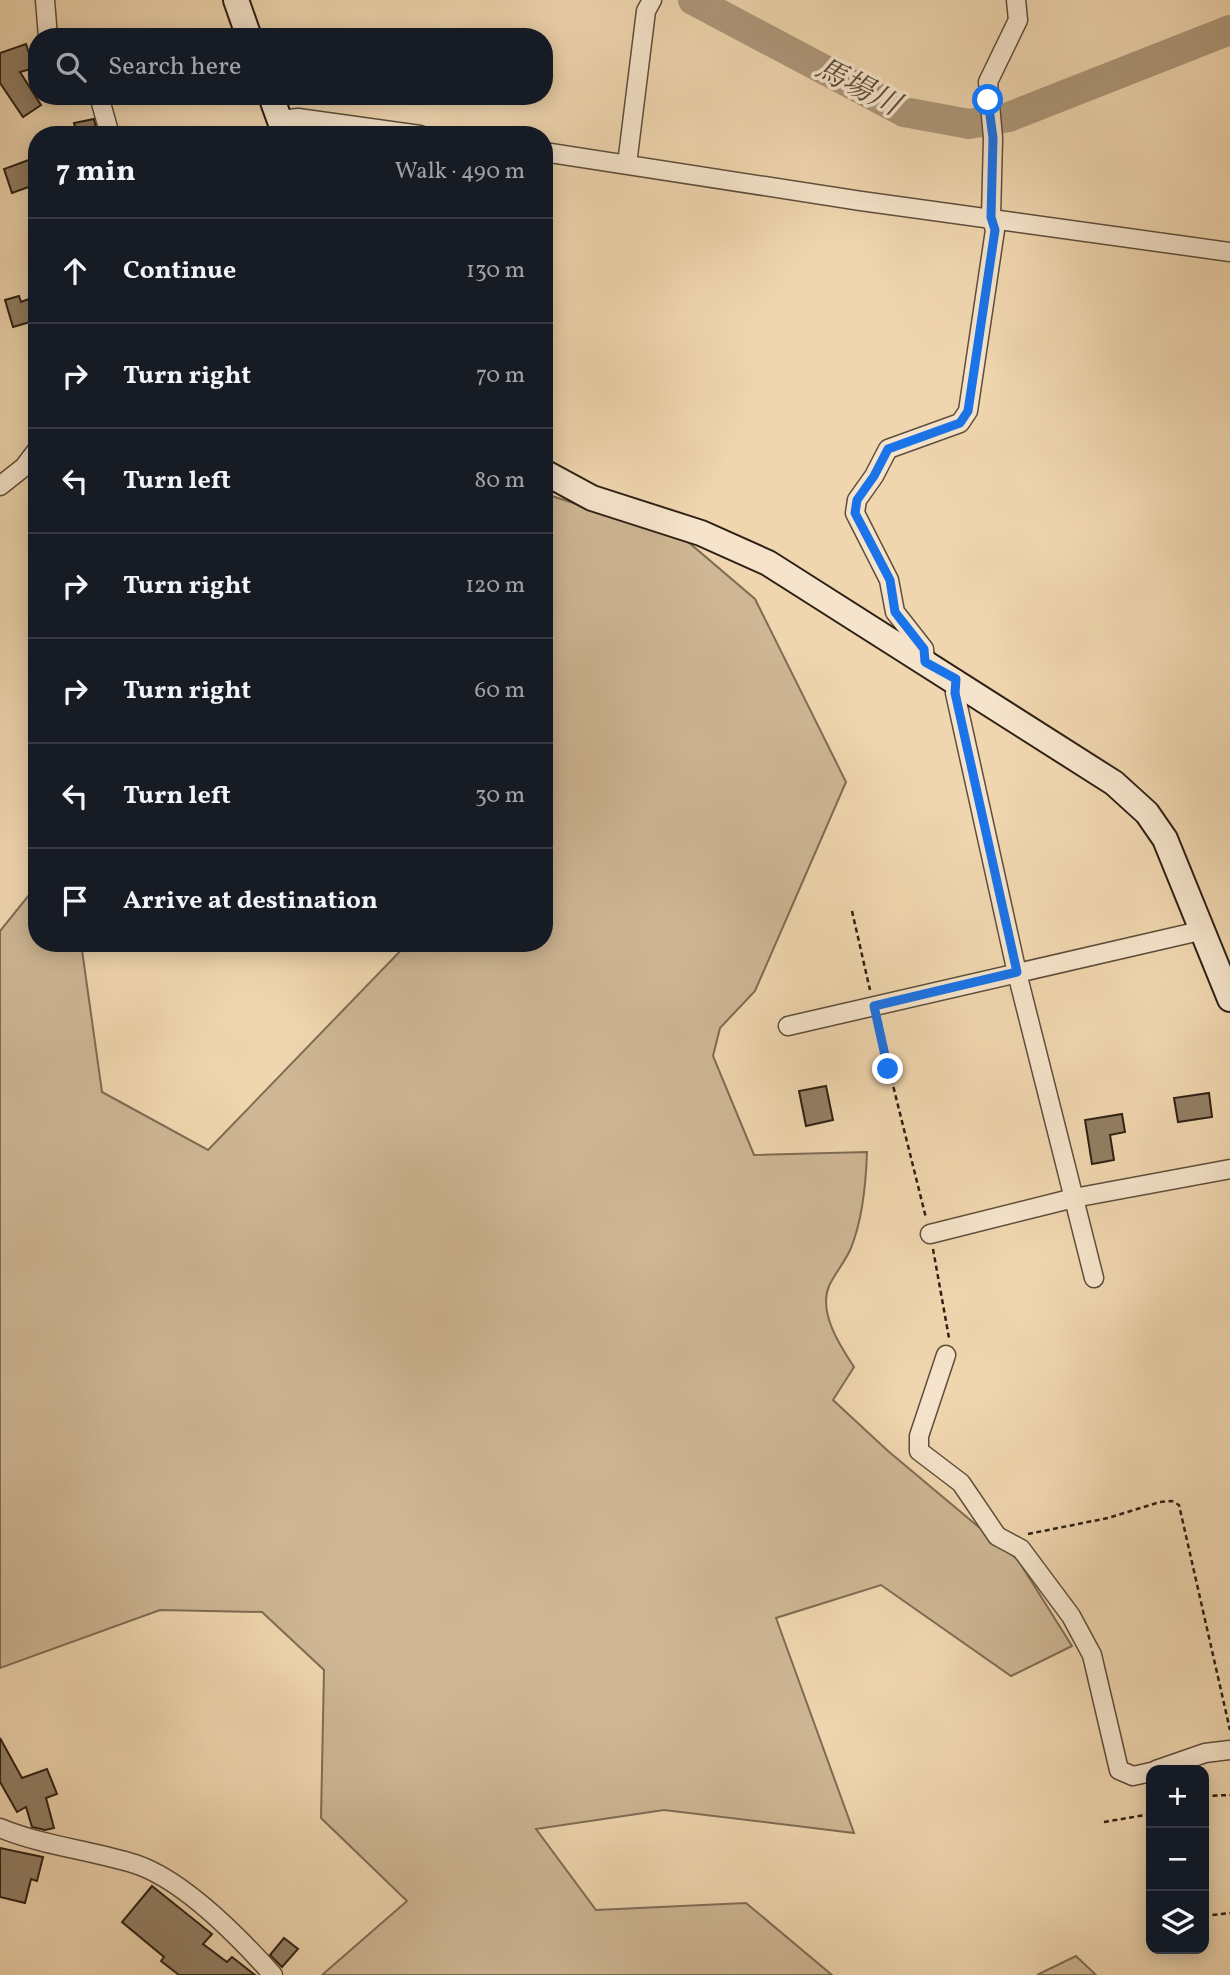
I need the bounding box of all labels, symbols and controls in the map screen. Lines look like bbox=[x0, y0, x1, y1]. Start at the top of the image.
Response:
search box bbox=[28, 28, 553, 105]
icon: search bbox=[52, 48, 90, 86]
text: Search here bbox=[108, 49, 241, 85]
water label: 馬場川 bbox=[807, 49, 909, 128]
route start bbox=[972, 84, 1003, 115]
text: 7 min bbox=[56, 151, 136, 193]
text: Walk · 490 m bbox=[395, 156, 525, 188]
icon: ahead bbox=[56, 252, 94, 290]
text: Continue bbox=[123, 253, 236, 289]
text: 130 m bbox=[466, 255, 525, 287]
icon: right bbox=[56, 357, 94, 395]
text: Turn right bbox=[123, 358, 251, 394]
text: 70 m bbox=[476, 360, 525, 392]
icon: left bbox=[56, 462, 94, 500]
text: Turn left bbox=[123, 463, 231, 499]
text: 80 m bbox=[475, 465, 525, 497]
icon: right bbox=[56, 567, 94, 605]
text: Turn right bbox=[123, 568, 251, 604]
text: 120 m bbox=[465, 570, 525, 602]
icon: right bbox=[56, 672, 94, 710]
text: Turn right bbox=[123, 673, 251, 709]
text: 60 m bbox=[475, 675, 525, 707]
icon: left bbox=[56, 777, 94, 815]
text: Turn left bbox=[123, 778, 231, 814]
text: 30 m bbox=[475, 780, 525, 812]
icon: arrive bbox=[56, 882, 94, 920]
text: Arrive at destination bbox=[123, 883, 378, 919]
route end bbox=[872, 1053, 903, 1084]
map controls bbox=[1146, 1765, 1209, 1954]
button: + bbox=[1146, 1765, 1209, 1828]
button: − bbox=[1146, 1828, 1209, 1891]
button: layers bbox=[1146, 1891, 1209, 1954]

